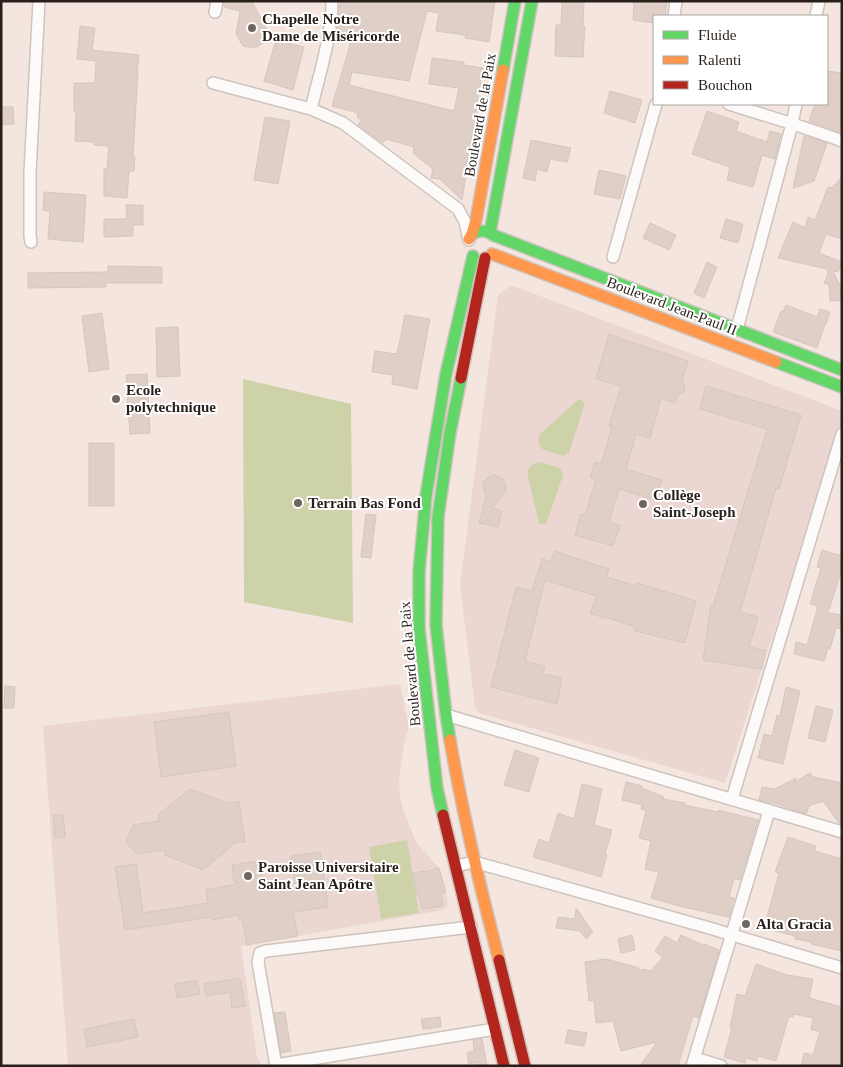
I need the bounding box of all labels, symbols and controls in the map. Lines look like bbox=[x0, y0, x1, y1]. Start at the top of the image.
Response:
place label: Chapelle Notre Dame de Miséricorde bbox=[262, 11, 400, 44]
legend bbox=[653, 15, 828, 105]
marker: Chapelle Notre Dame de Miséricorde bbox=[246, 22, 258, 34]
text: Fluide bbox=[698, 27, 737, 43]
street label: Boulevard de la Paix bbox=[461, 51, 499, 178]
text: Ralenti bbox=[698, 52, 741, 68]
text: Bouchon bbox=[698, 77, 753, 93]
street label: Boulevard Jean-Paul II bbox=[605, 274, 739, 338]
place label: Ecole polytechnique bbox=[126, 382, 216, 415]
marker: Ecole polytechnique bbox=[110, 393, 122, 405]
place label: Collège Saint-Joseph bbox=[653, 487, 736, 520]
place label: Terrain Bas Fond bbox=[308, 495, 421, 511]
marker: Terrain Bas Fond bbox=[292, 497, 304, 509]
marker: Collège Saint-Joseph bbox=[637, 498, 649, 510]
street label: Boulevard de la Paix bbox=[397, 600, 423, 727]
place label: Paroisse Universitaire Saint Jean Apôtre bbox=[258, 859, 399, 892]
marker: Paroisse Universitaire Saint Jean Apôtre bbox=[242, 870, 254, 882]
place label: Alta Gracia bbox=[756, 916, 832, 932]
marker: Alta Gracia bbox=[740, 918, 752, 930]

